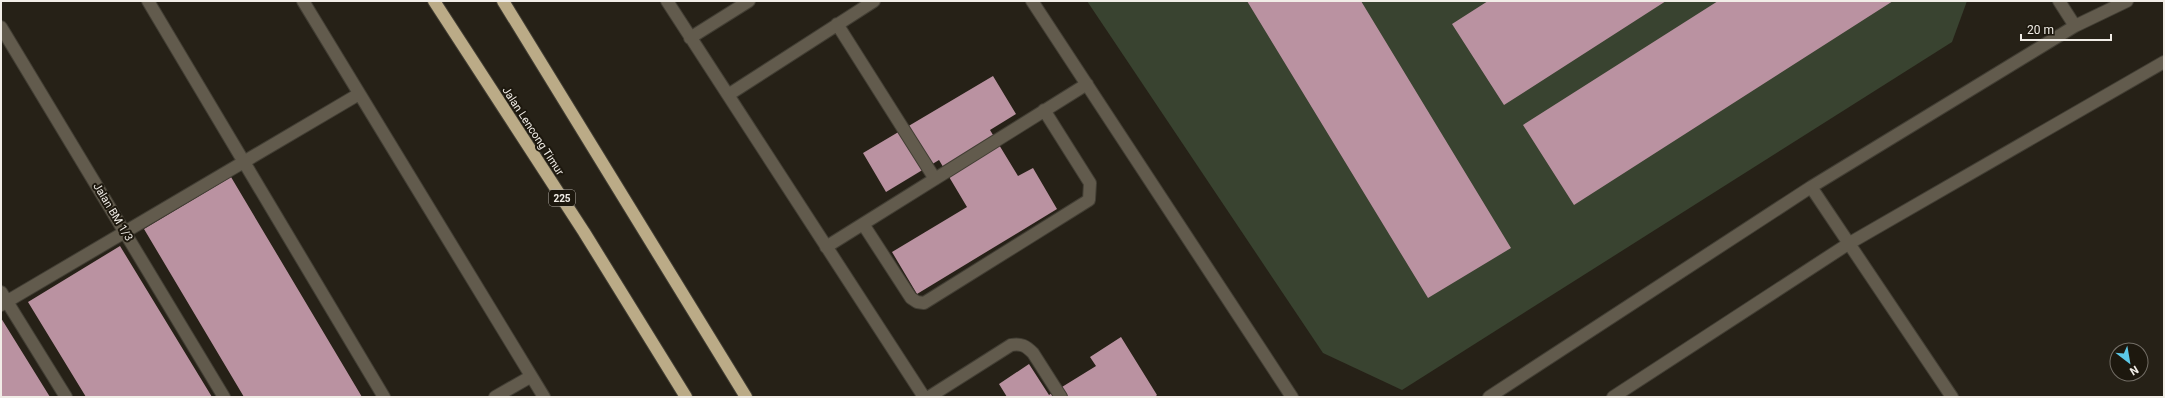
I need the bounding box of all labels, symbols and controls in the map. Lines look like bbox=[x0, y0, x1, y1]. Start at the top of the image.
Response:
scale bar bbox=[2021, 16, 2111, 42]
text: 20 m bbox=[2027, 23, 2054, 37]
street label: Jalan Lencong Timur bbox=[500, 84, 567, 178]
street label: Jalan BM 1/3 bbox=[91, 181, 135, 243]
road number: 225 bbox=[549, 190, 575, 206]
north arrow bbox=[2109, 342, 2149, 382]
text: N bbox=[2127, 363, 2141, 378]

